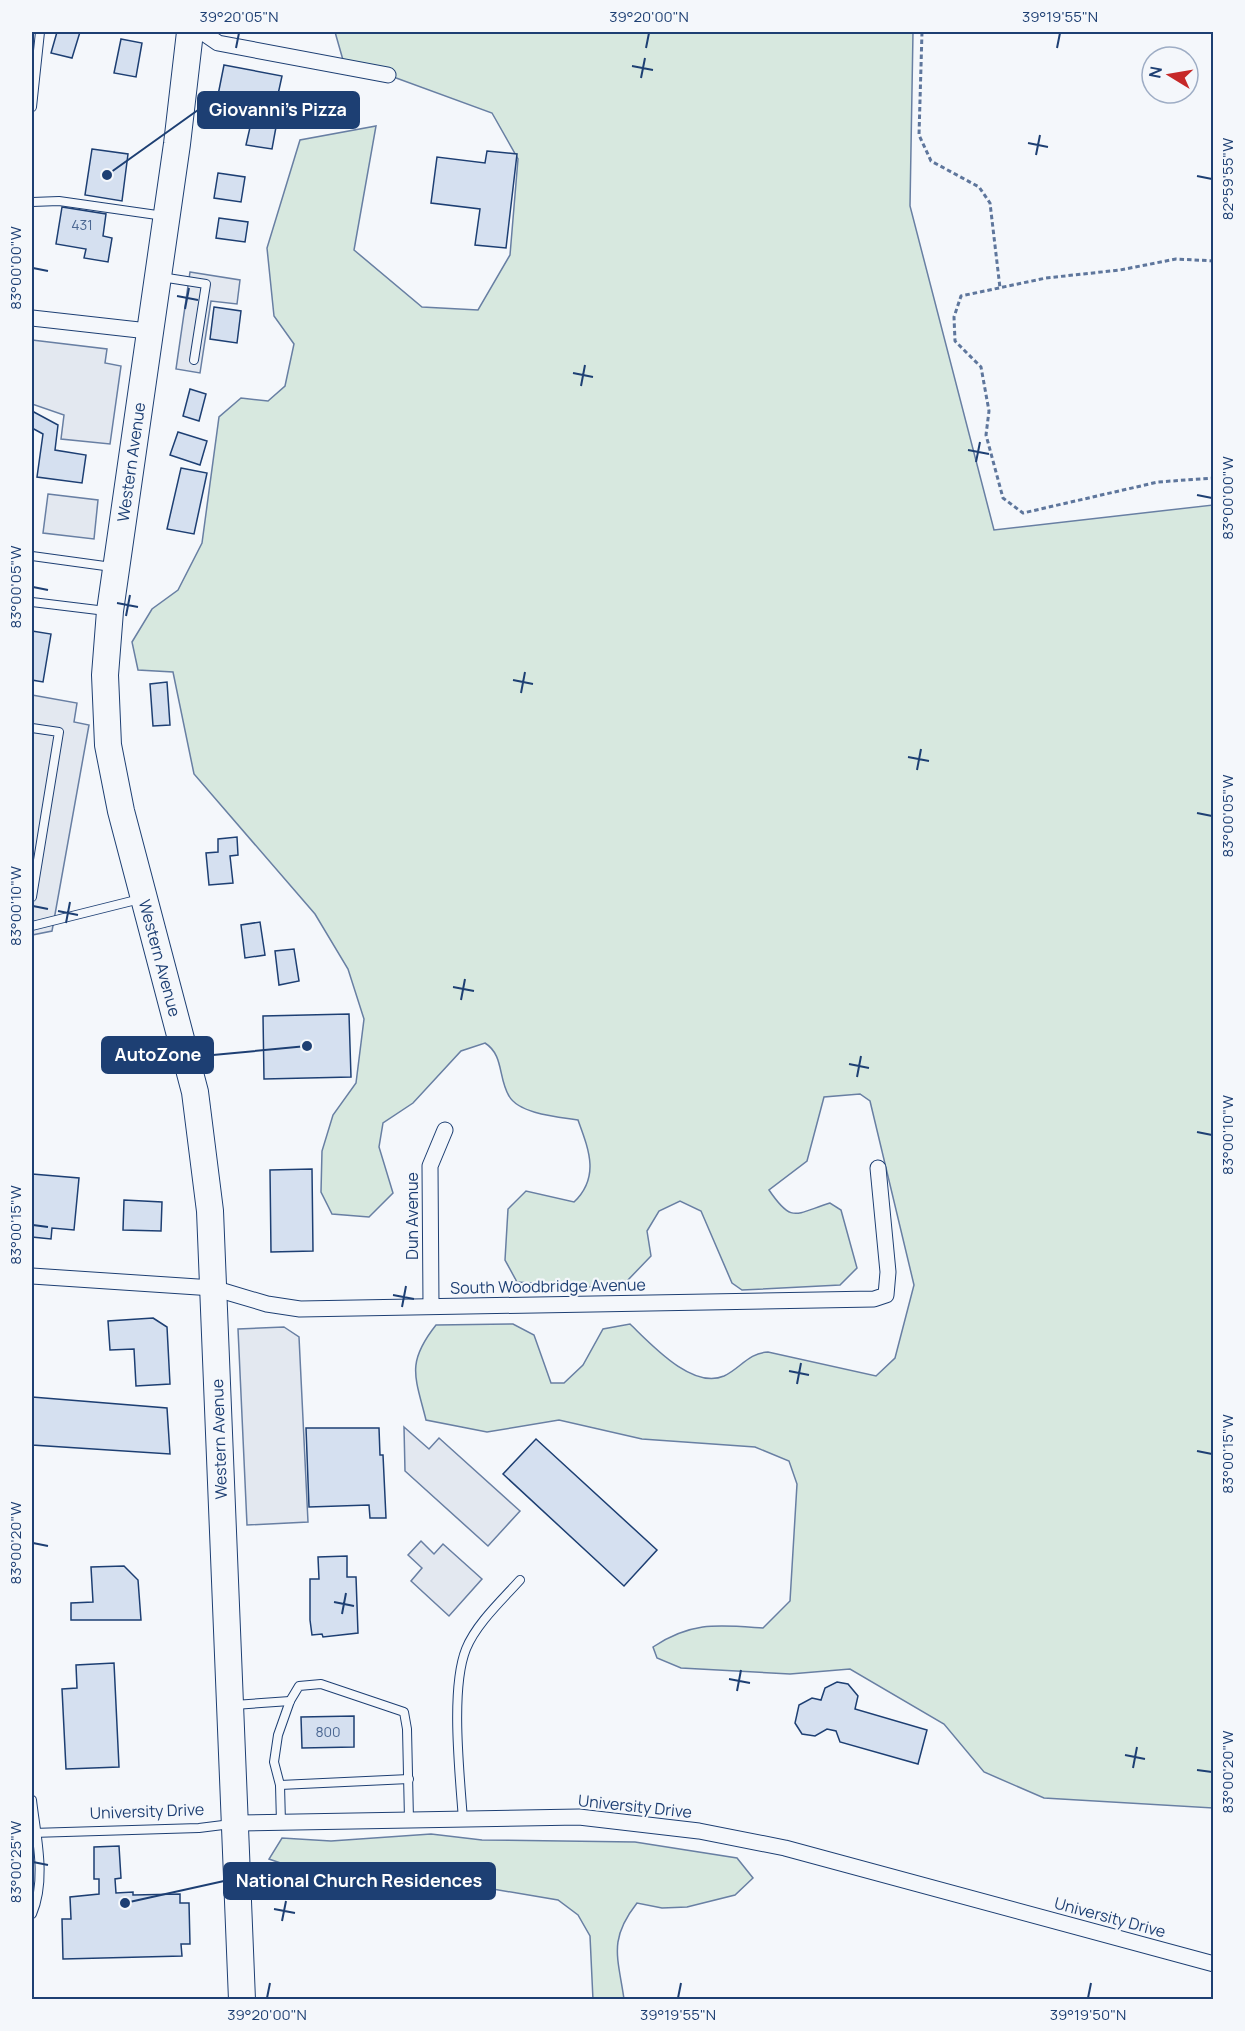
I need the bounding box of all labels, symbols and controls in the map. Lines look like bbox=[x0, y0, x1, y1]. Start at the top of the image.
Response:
text: 39°20'05"N bbox=[199, 6, 279, 27]
text: 39°20'00"N bbox=[609, 6, 689, 27]
text: 39°19'55"N bbox=[1022, 6, 1098, 27]
north arrow bbox=[1140, 45, 1200, 105]
text: N bbox=[1143, 64, 1167, 80]
callout: Giovanni's Pizza bbox=[198, 92, 359, 128]
text: Giovanni's Pizza bbox=[209, 97, 347, 121]
text: 82°59'55"W bbox=[1217, 138, 1238, 220]
house number: 431 bbox=[71, 215, 93, 234]
text: 83°00'00"W bbox=[5, 226, 26, 310]
street label: Western Avenue bbox=[112, 401, 150, 523]
text: 83°00'00"W bbox=[1217, 456, 1238, 540]
text: 83°00'05"W bbox=[5, 546, 26, 628]
text: 83°00'05"W bbox=[1217, 775, 1238, 857]
text: 83°00'10"W bbox=[5, 866, 26, 946]
street label: Western Avenue bbox=[134, 897, 186, 1019]
callout: AutoZone bbox=[102, 1037, 213, 1073]
text: AutoZone bbox=[115, 1042, 202, 1066]
text: 83°00'10"W bbox=[1217, 1095, 1238, 1175]
street label: Dun Avenue bbox=[401, 1172, 423, 1260]
text: 83°00'15"W bbox=[5, 1185, 26, 1265]
street label: South Woodbridge Avenue bbox=[450, 1273, 646, 1299]
street label: Western Avenue bbox=[206, 1378, 232, 1500]
text: 83°00'15"W bbox=[1217, 1414, 1238, 1494]
text: 83°00'20"W bbox=[5, 1502, 26, 1584]
house number: 800 bbox=[315, 1722, 341, 1741]
text: 83°00'20"W bbox=[1217, 1731, 1238, 1813]
street label: University Drive bbox=[577, 1789, 693, 1823]
street label: University Drive bbox=[89, 1798, 205, 1824]
text: 83°00'25"W bbox=[5, 1821, 26, 1903]
callout: National Church Residences bbox=[224, 1863, 495, 1899]
text: National Church Residences bbox=[236, 1868, 483, 1892]
street label: University Drive bbox=[1052, 1892, 1168, 1942]
text: 39°20'00"N bbox=[227, 2004, 307, 2025]
text: 39°19'55"N bbox=[640, 2004, 716, 2025]
text: 39°19'50"N bbox=[1050, 2004, 1126, 2025]

